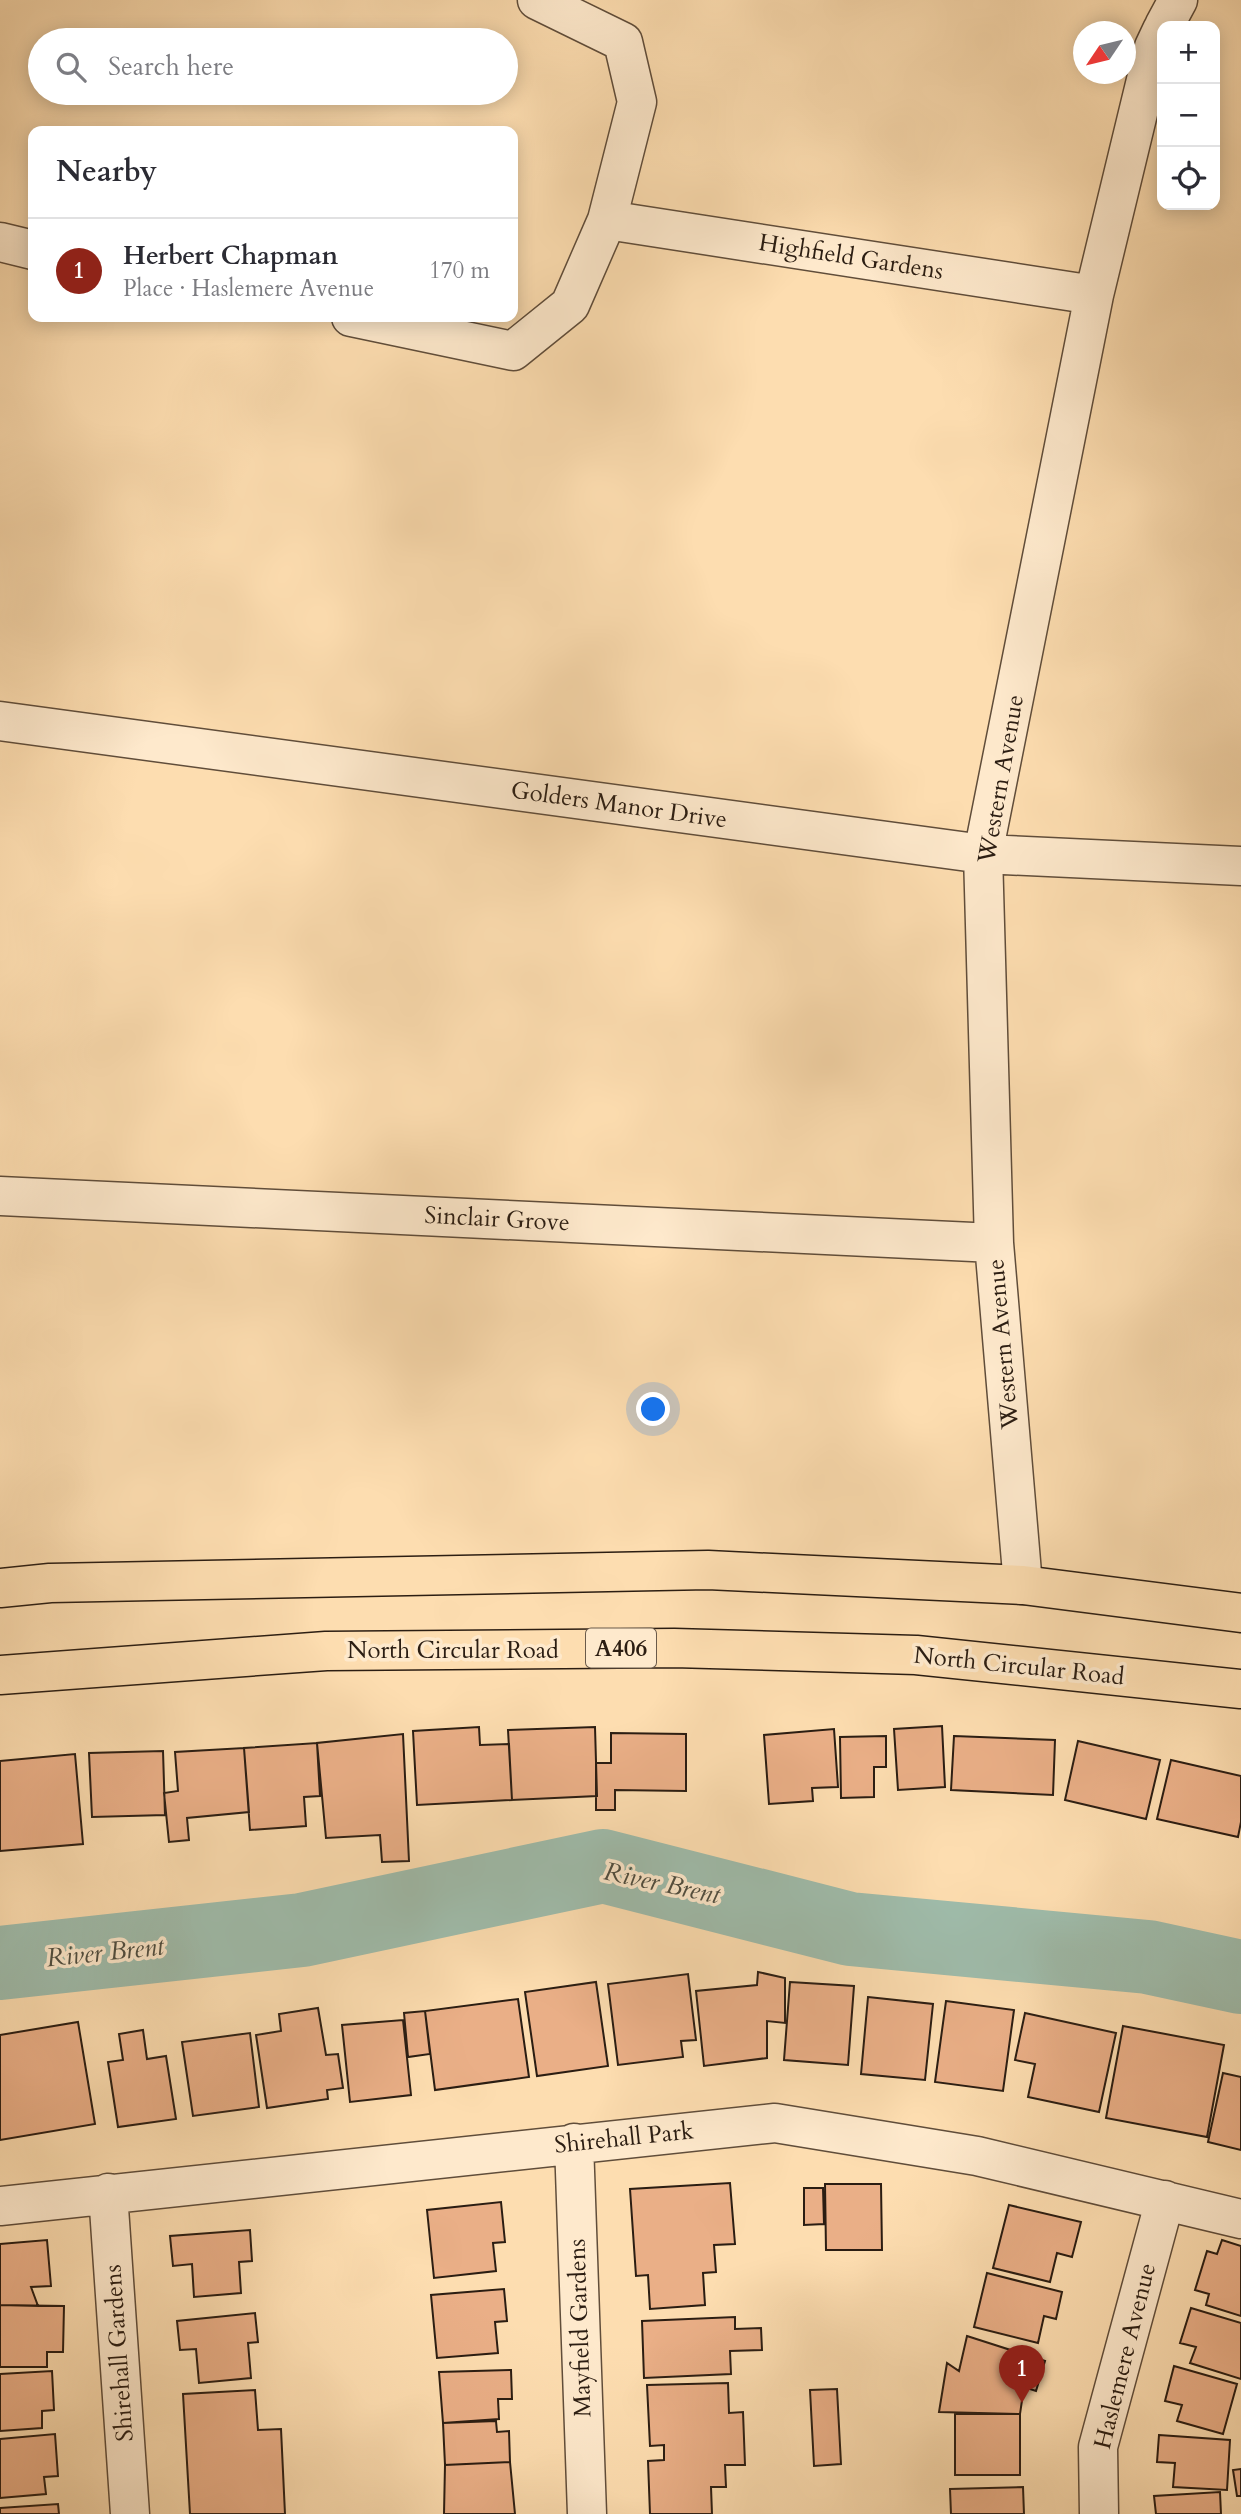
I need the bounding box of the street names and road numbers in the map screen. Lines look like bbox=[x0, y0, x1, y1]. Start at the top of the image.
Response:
street label: Highfield Gardens bbox=[756, 226, 946, 288]
street label: Western Avenue bbox=[970, 692, 1032, 867]
street label: Golders Manor Drive bbox=[509, 774, 729, 836]
street label: Sinclair Grove bbox=[423, 1199, 571, 1239]
street label: Western Avenue bbox=[979, 1258, 1027, 1431]
road number: A406 bbox=[586, 1628, 656, 1667]
street label: North Circular Road bbox=[347, 1634, 559, 1667]
street label: North Circular Road bbox=[912, 1639, 1126, 1694]
street label: Shirehall Park bbox=[553, 2114, 695, 2162]
street label: Mayfield Gardens bbox=[560, 2238, 600, 2418]
street label: Haslemere Avenue bbox=[1086, 2260, 1164, 2452]
street label: Shirehall Gardens bbox=[96, 2263, 142, 2443]

